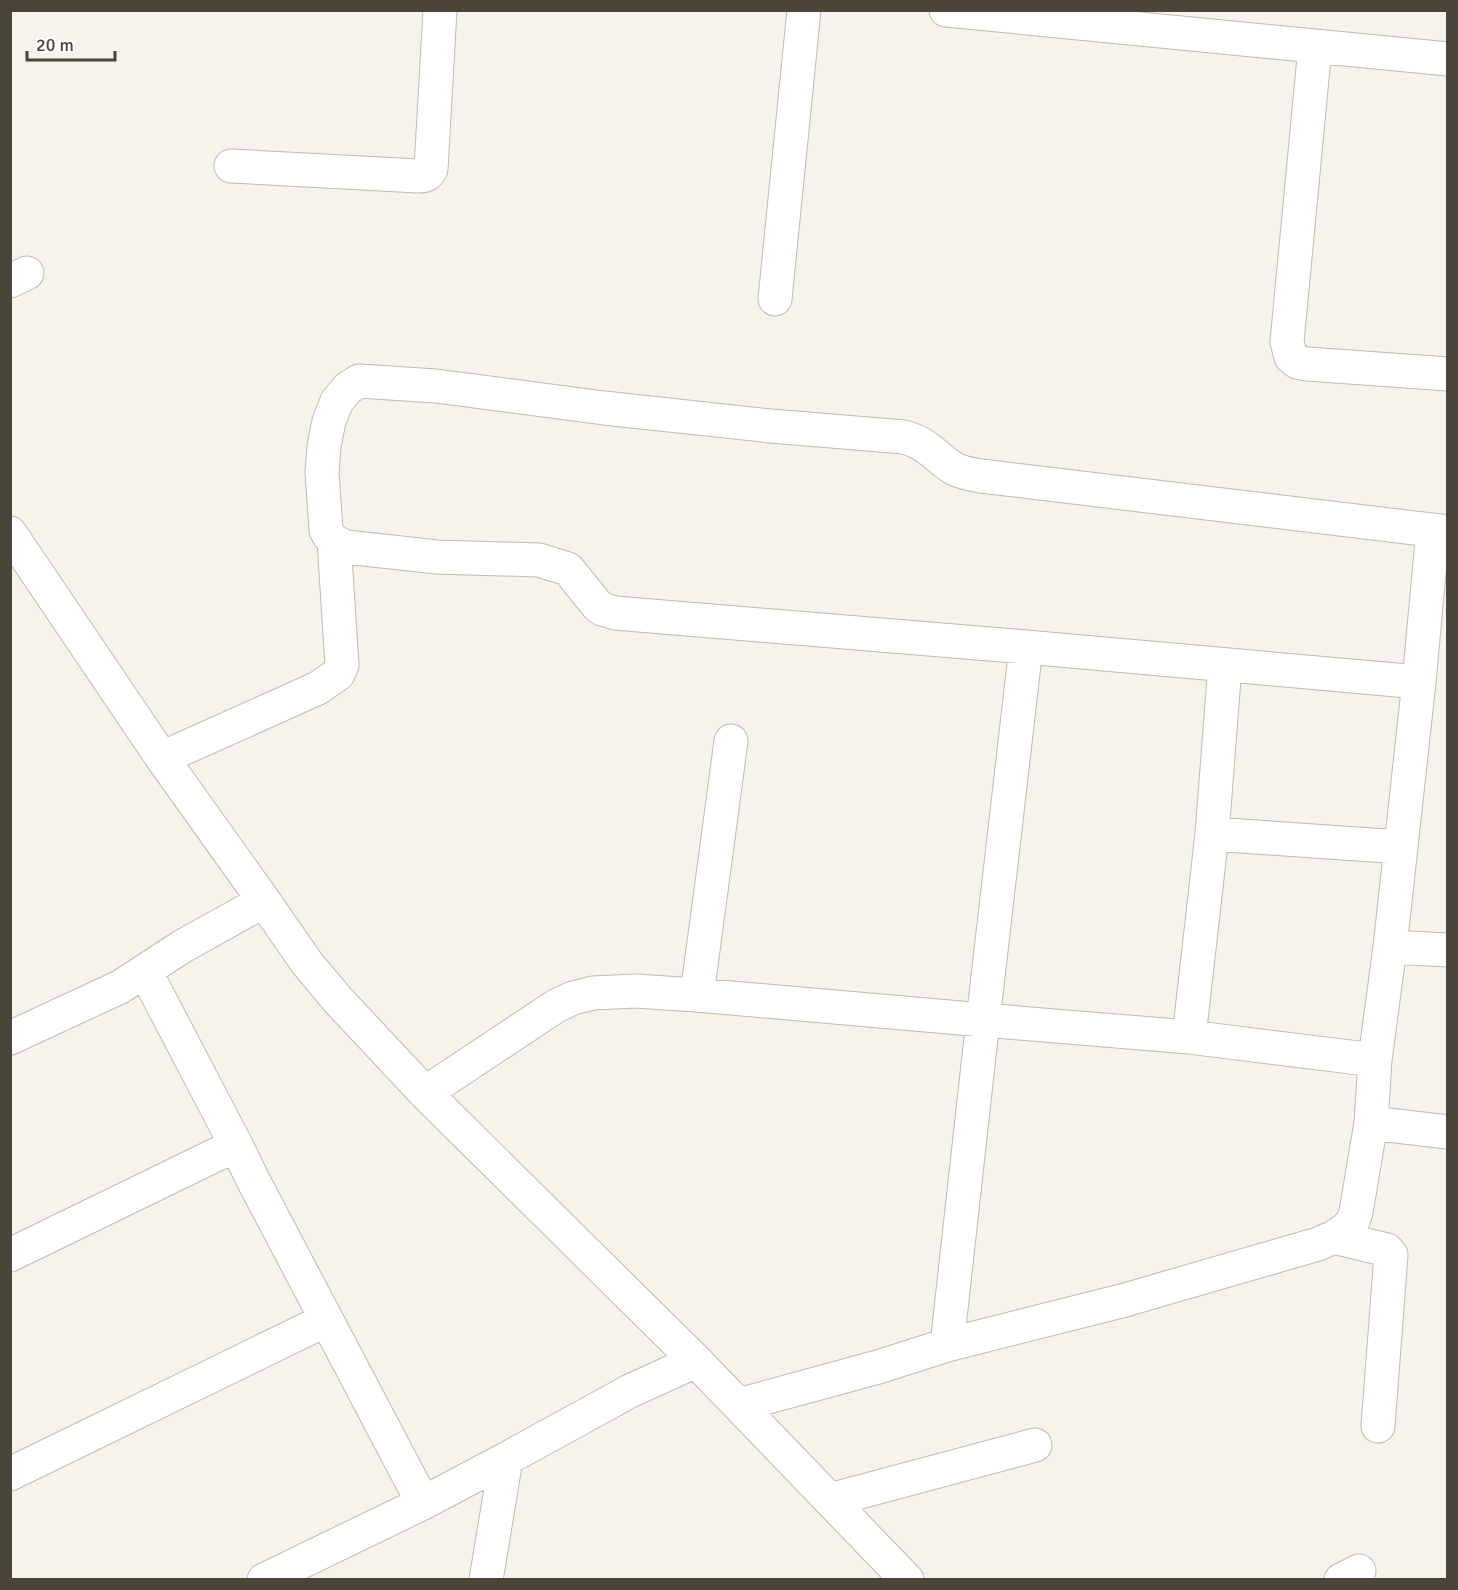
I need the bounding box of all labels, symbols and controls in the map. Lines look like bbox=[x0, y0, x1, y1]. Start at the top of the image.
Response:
scale bar bbox=[27, 24, 116, 62]
text: 20 m bbox=[36, 34, 74, 56]

